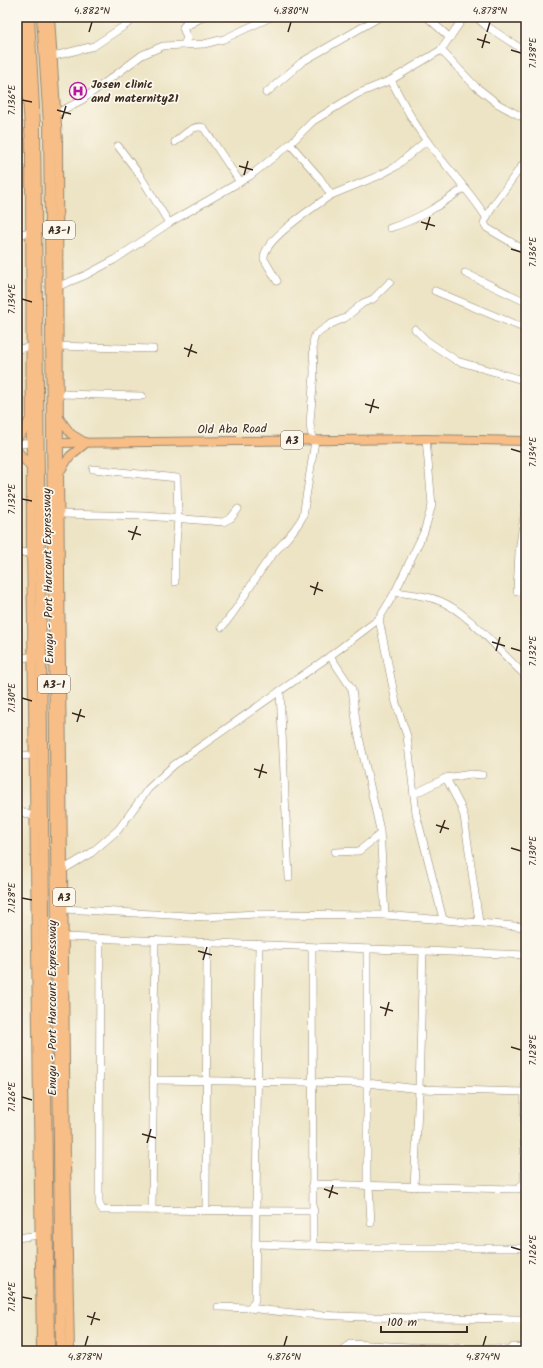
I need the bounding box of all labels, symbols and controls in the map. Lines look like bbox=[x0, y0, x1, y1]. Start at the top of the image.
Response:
text: 4.882°N bbox=[74, 3, 110, 19]
text: 4.880°N bbox=[273, 3, 309, 19]
text: 4.878°N bbox=[473, 3, 508, 19]
text: 7.138°E bbox=[525, 36, 541, 69]
place label: Josen clinic and maternity21 bbox=[91, 75, 179, 108]
hospital icon: Josen clinic and maternity21 bbox=[68, 81, 88, 101]
text: 7.136°E bbox=[4, 84, 20, 115]
road number: A3-1 bbox=[43, 221, 75, 239]
text: 7.136°E bbox=[525, 236, 541, 267]
text: 7.134°E bbox=[4, 283, 20, 314]
street label: Old Aba Road bbox=[197, 419, 268, 440]
road number: A3 bbox=[281, 431, 303, 449]
text: 7.134°E bbox=[525, 436, 541, 467]
text: 7.132°E bbox=[4, 482, 20, 514]
street label: Enugu - Port Harcourt Expressway bbox=[37, 488, 60, 664]
text: 7.132°E bbox=[525, 634, 541, 666]
road number: A3-1 bbox=[38, 675, 70, 693]
text: 7.130°E bbox=[4, 682, 20, 713]
text: 7.130°E bbox=[525, 835, 541, 866]
text: 7.128°E bbox=[4, 881, 20, 914]
road number: A3 bbox=[53, 888, 75, 906]
street label: Enugu - Port Harcourt Expressway bbox=[43, 920, 62, 1096]
text: 7.128°E bbox=[525, 1033, 541, 1066]
text: 7.126°E bbox=[4, 1080, 20, 1112]
text: 7.126°E bbox=[525, 1233, 541, 1265]
text: 7.124°E bbox=[4, 1281, 20, 1312]
scale bar bbox=[381, 1308, 467, 1334]
text: 100 m bbox=[387, 1313, 418, 1332]
text: 4.878°N bbox=[68, 1349, 103, 1365]
text: 4.876°N bbox=[267, 1349, 301, 1365]
text: 4.874°N bbox=[466, 1349, 500, 1365]

